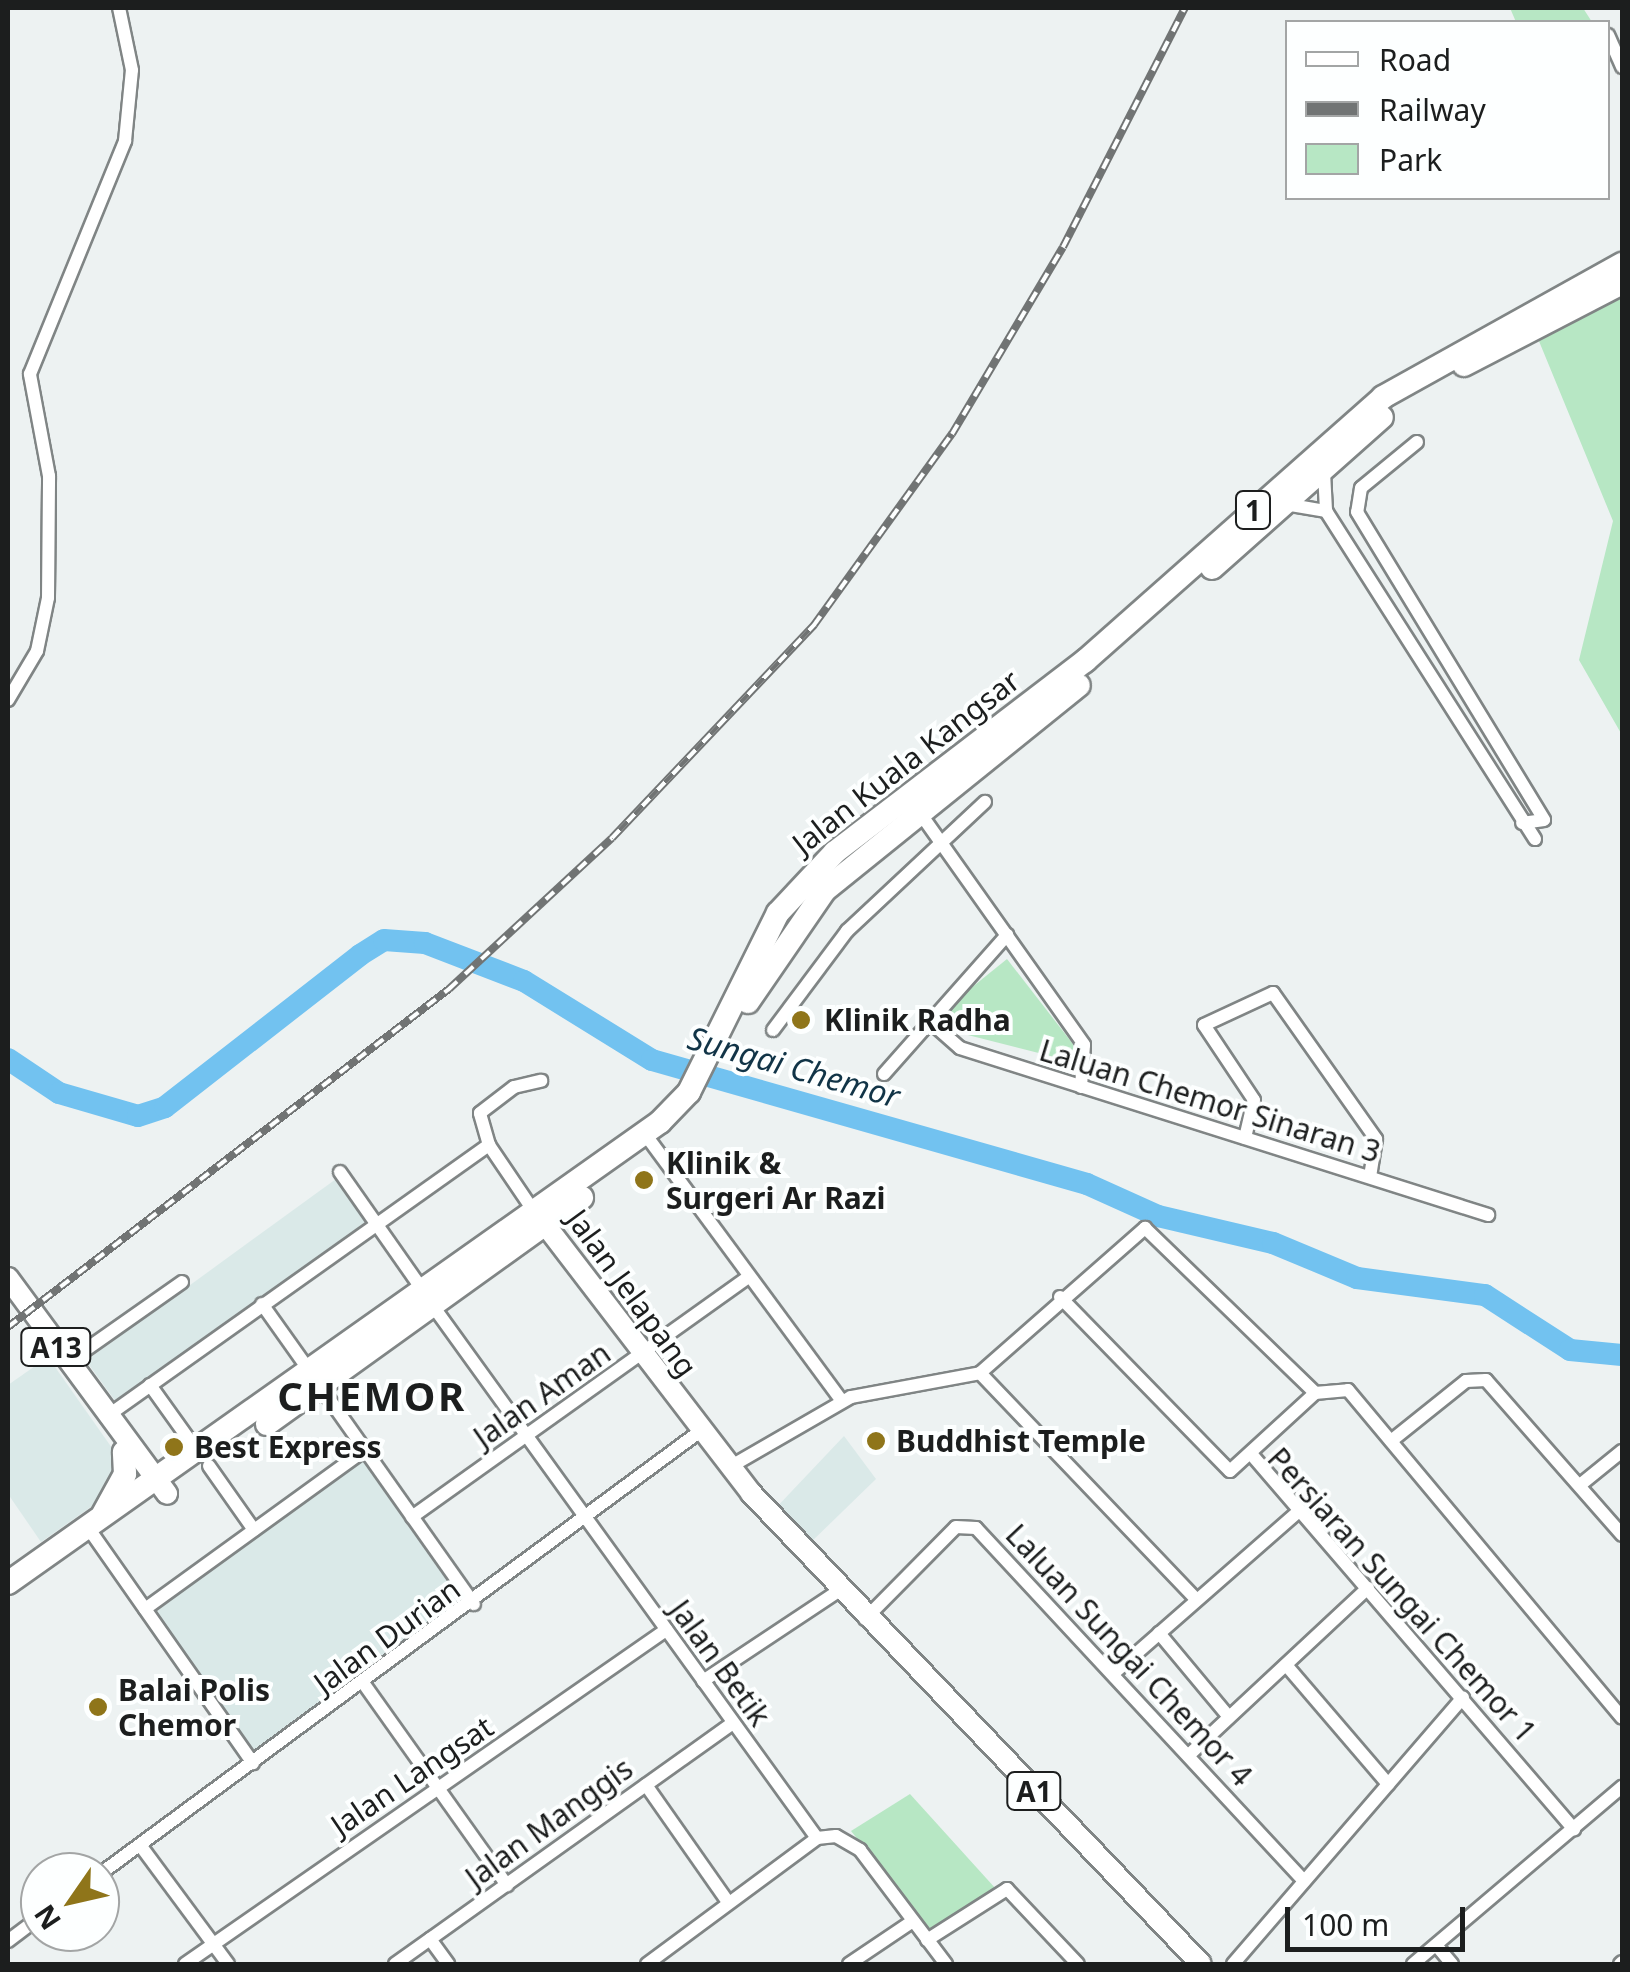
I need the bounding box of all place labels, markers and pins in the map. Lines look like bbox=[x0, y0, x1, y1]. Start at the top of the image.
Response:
place label: Klinik Radha bbox=[824, 1002, 1011, 1038]
marker: Klinik Radha bbox=[788, 1007, 814, 1033]
place label: Klinik & Surgeri Ar Razi bbox=[666, 1145, 886, 1216]
marker: Klinik & Surgeri Ar Razi bbox=[631, 1167, 657, 1193]
place label: Buddhist Temple bbox=[896, 1423, 1146, 1459]
place label: Best Express bbox=[194, 1429, 382, 1465]
marker: Buddhist Temple bbox=[865, 1430, 887, 1452]
marker: Best Express bbox=[163, 1436, 185, 1458]
place label: Balai Polis Chemor bbox=[118, 1672, 270, 1742]
marker: Balai Polis Chemor bbox=[87, 1696, 109, 1718]

